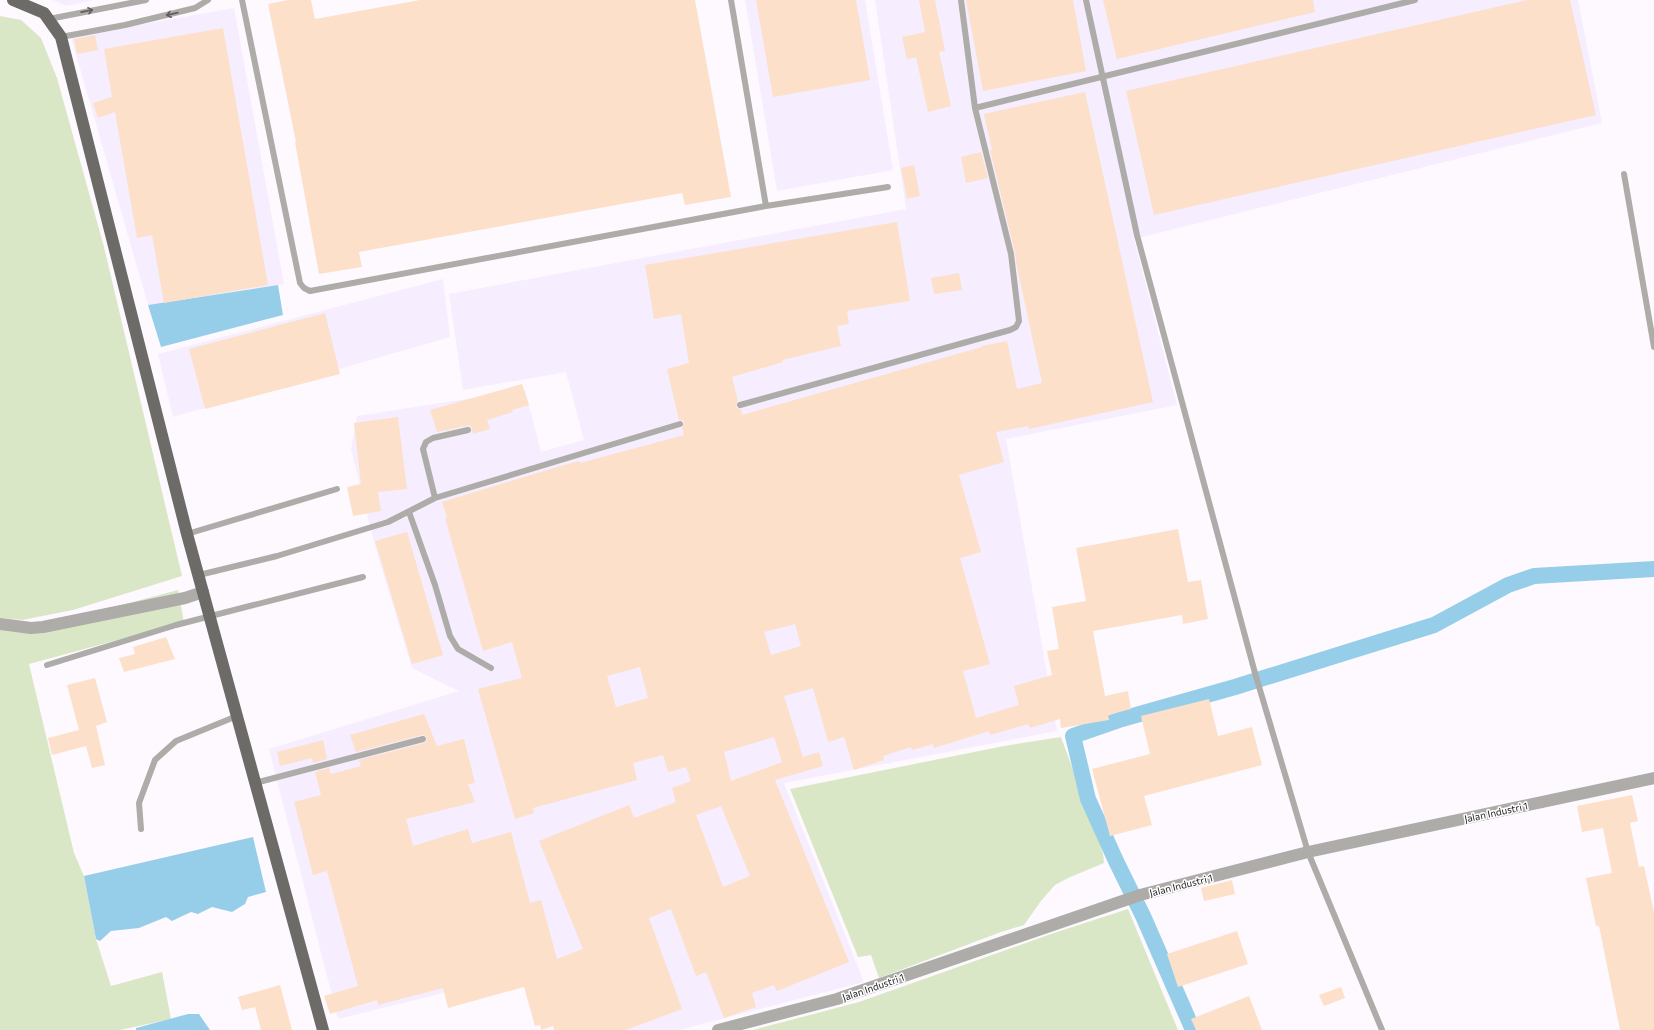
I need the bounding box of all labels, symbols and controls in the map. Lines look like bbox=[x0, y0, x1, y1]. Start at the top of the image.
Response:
one-way arrow bbox=[80, 7, 93, 15]
one-way arrow bbox=[166, 10, 179, 18]
street label: Jalan Industri 1 bbox=[1463, 799, 1529, 825]
street label: Jalan Industri 1 bbox=[1148, 871, 1214, 899]
street label: Jalan Industri 1 bbox=[840, 971, 906, 1003]

